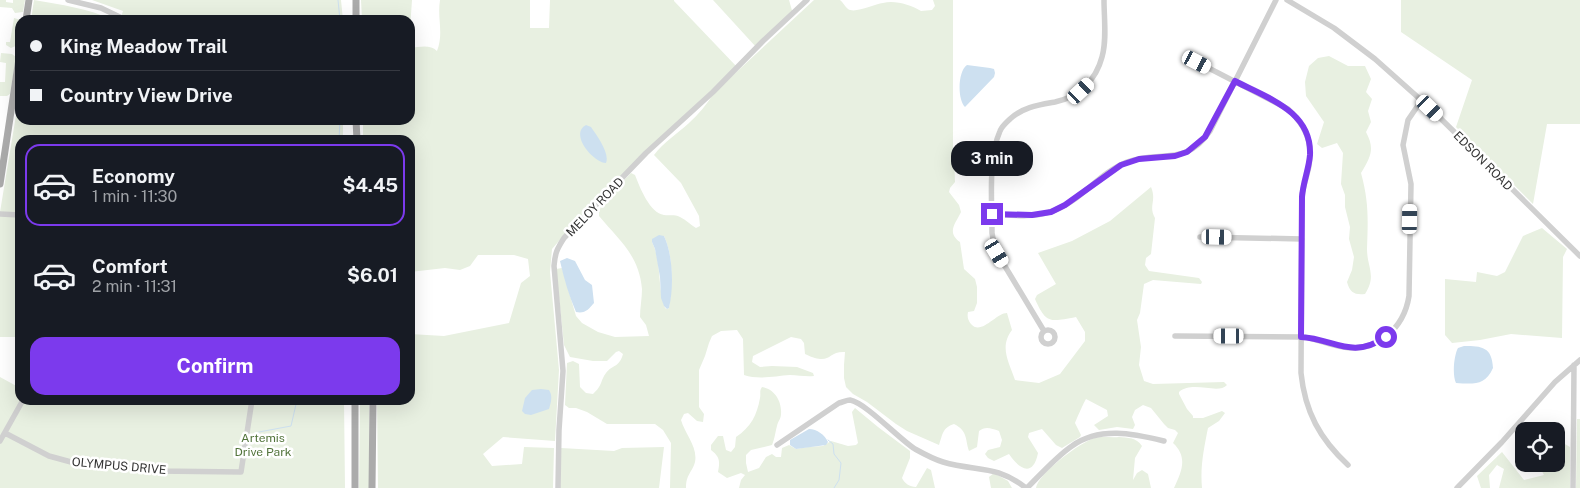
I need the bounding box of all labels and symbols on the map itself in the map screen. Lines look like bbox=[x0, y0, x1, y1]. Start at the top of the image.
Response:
car bbox=[1180, 49, 1213, 75]
car bbox=[1064, 75, 1097, 107]
car bbox=[1414, 92, 1446, 124]
street label: EDSON ROAD bbox=[1451, 129, 1515, 193]
callout: 3 min bbox=[951, 142, 1033, 176]
street label: MELOY ROAD bbox=[563, 175, 627, 239]
route end bbox=[981, 203, 1003, 225]
car bbox=[1402, 204, 1417, 234]
car bbox=[1201, 229, 1232, 245]
car bbox=[982, 236, 1011, 270]
route start bbox=[1375, 326, 1397, 348]
car bbox=[1214, 329, 1244, 344]
park label: Artemis Drive Park bbox=[234, 431, 292, 459]
street label: OLYMPUS DRIVE bbox=[71, 455, 167, 477]

